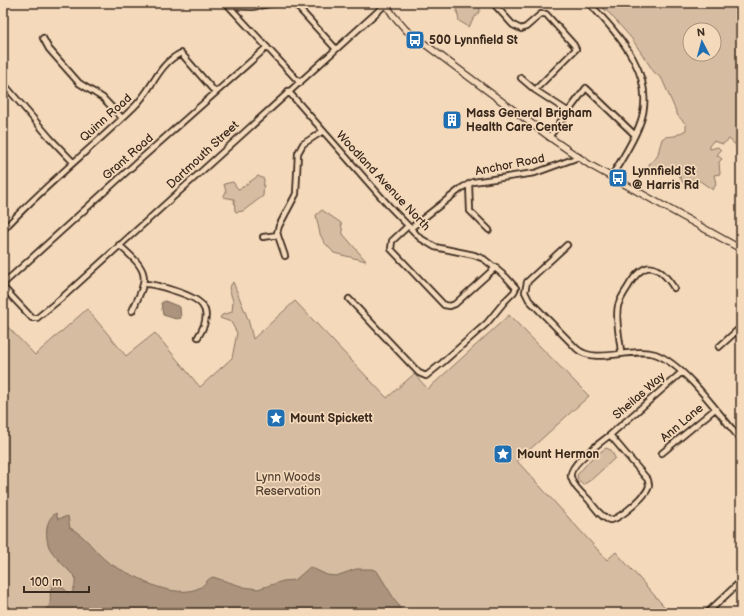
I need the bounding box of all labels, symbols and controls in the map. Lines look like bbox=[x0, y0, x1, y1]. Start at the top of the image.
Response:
north arrow bbox=[682, 22, 722, 62]
text: N bbox=[696, 26, 706, 39]
bus stop icon: 500 Lynnfield St bbox=[404, 29, 426, 51]
place label: 500 Lynnfield St bbox=[429, 33, 518, 48]
street label: Quinn Road bbox=[77, 91, 135, 145]
place label: Mass General Brigham Health Care Center bbox=[466, 106, 592, 135]
building icon: Mass General Brigham Health Care Center bbox=[441, 109, 463, 131]
street label: Dartmouth Street bbox=[164, 118, 242, 192]
street label: Woodland Avenue North bbox=[333, 128, 433, 234]
street label: Grant Road bbox=[99, 131, 157, 183]
street label: Anchor Road bbox=[474, 151, 546, 179]
place label: Lynnfield St @ Harris Rd bbox=[632, 164, 699, 193]
bus stop icon: Lynnfield St @ Harris Rd bbox=[607, 167, 629, 189]
street label: Sheilas Way bbox=[610, 369, 669, 423]
street label: Ann Lane bbox=[658, 401, 706, 445]
place icon: Mount Spickett bbox=[265, 407, 287, 429]
place label: Mount Spickett bbox=[290, 411, 373, 426]
place icon: Mount Hermon bbox=[492, 443, 514, 465]
place label: Mount Hermon bbox=[517, 447, 600, 462]
park label: Lynn Woods Reservation bbox=[255, 470, 321, 499]
scale bar bbox=[24, 568, 89, 594]
text: 100 m bbox=[30, 575, 62, 590]

